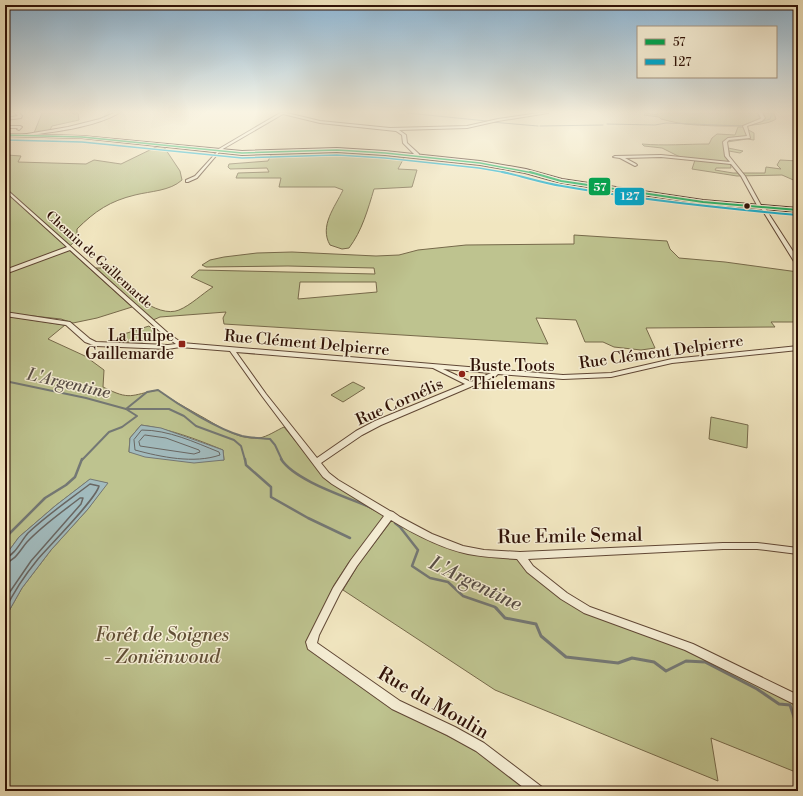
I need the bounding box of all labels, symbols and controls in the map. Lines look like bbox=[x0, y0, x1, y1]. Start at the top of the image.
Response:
legend bbox=[637, 26, 777, 78]
text: 57 bbox=[673, 35, 685, 50]
text: 127 bbox=[673, 55, 691, 70]
line badge: 57 bbox=[588, 177, 611, 196]
text: 57 bbox=[594, 181, 607, 195]
line badge: 127 bbox=[614, 187, 645, 206]
text: 127 bbox=[621, 190, 640, 204]
unlabelled marker bbox=[742, 201, 752, 211]
street label: Chemin de Gaillemarde bbox=[43, 208, 156, 312]
place label: La Hulpe Gaillemarde bbox=[85, 326, 174, 364]
street label: Rue Clément Delpierre bbox=[223, 326, 390, 360]
street label: Rue Clément Delpierre bbox=[578, 331, 745, 373]
marker: La Hulpe Gaillemarde bbox=[177, 339, 187, 349]
place label: Buste Toots Thielemans bbox=[469, 356, 555, 394]
water label: L'Argentine bbox=[24, 363, 113, 404]
marker: Buste Toots Thielemans bbox=[457, 369, 467, 379]
street label: Rue Cornélis bbox=[353, 374, 446, 430]
street label: Rue Emile Semal bbox=[497, 523, 643, 549]
water label: L'Argentine bbox=[424, 551, 526, 618]
park label: Forêt de Soignes - Zoniënwoud bbox=[95, 623, 229, 669]
street label: Rue du Moulin bbox=[374, 661, 493, 744]

